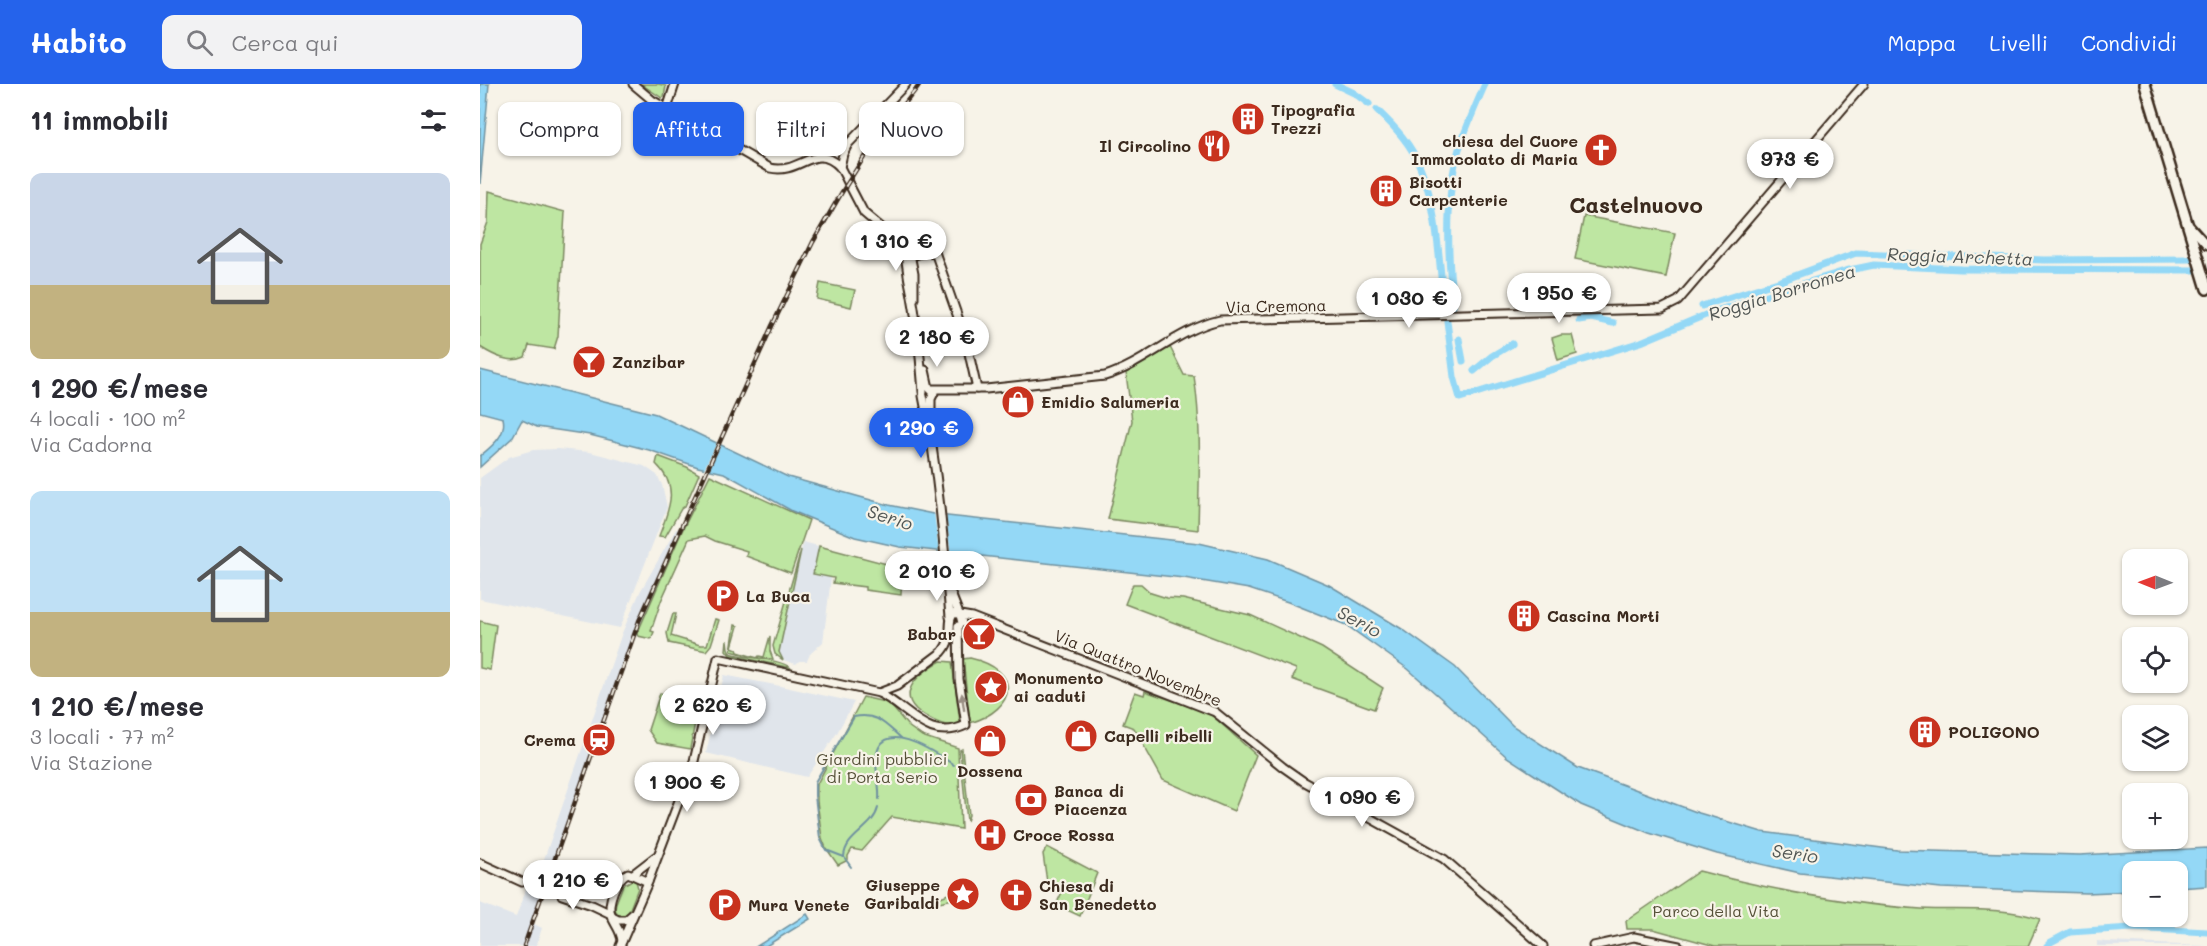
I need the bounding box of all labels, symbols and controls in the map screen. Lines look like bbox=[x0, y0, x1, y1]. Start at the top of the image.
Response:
search box bbox=[162, 15, 582, 69]
text: Habito bbox=[30, 24, 126, 60]
icon: search bbox=[183, 26, 216, 59]
text: Cerca qui bbox=[231, 28, 338, 57]
text: Mappa bbox=[1888, 29, 1956, 56]
text: Livelli bbox=[1989, 29, 2048, 56]
text: Condividi bbox=[2081, 29, 2177, 56]
place label: Tipografia Trezzi bbox=[1271, 99, 1356, 138]
building icon: Tipografia Trezzi bbox=[1230, 101, 1266, 137]
chip: Compra bbox=[498, 102, 621, 156]
chip: Affitta bbox=[633, 102, 744, 156]
chip: Filtri bbox=[756, 102, 847, 156]
chip: Nuovo bbox=[859, 102, 964, 156]
text: 11 immobili bbox=[30, 103, 169, 137]
icon: filters bbox=[417, 104, 450, 137]
restaurant icon: Il Circolino bbox=[1196, 128, 1232, 164]
place label: chiesa del Cuore Immacolato di Maria bbox=[1411, 130, 1578, 169]
church icon: chiesa del Cuore Immacolato di Maria bbox=[1583, 132, 1619, 168]
place label: Il Circolino bbox=[1099, 135, 1191, 156]
pin: 973 € bbox=[1748, 139, 1832, 190]
text: 973 € bbox=[1761, 145, 1819, 171]
place label: Bisotti Carpenterie bbox=[1409, 171, 1508, 210]
building icon: Bisotti Carpenterie bbox=[1368, 173, 1404, 209]
district label: Castelnuovo bbox=[1569, 190, 1703, 219]
icon: home bbox=[186, 212, 294, 320]
pin: 1 310 € bbox=[841, 221, 951, 272]
text: 1 310 € bbox=[859, 227, 933, 253]
water label: Roggia Archetta bbox=[1887, 241, 2033, 271]
water label: Roggia Borromea bbox=[1705, 258, 1858, 326]
pin: 1 950 € bbox=[1504, 273, 1614, 324]
pin: 1 030 € bbox=[1354, 278, 1464, 329]
text: 1 950 € bbox=[1521, 279, 1597, 305]
text: 1 030 € bbox=[1370, 284, 1448, 310]
street label: Via Cremona bbox=[1225, 294, 1327, 317]
pin: 2 180 € bbox=[882, 317, 992, 368]
text: 2 180 € bbox=[899, 323, 975, 349]
bar icon: Zanzibar bbox=[571, 344, 607, 380]
place label: Zanzibar bbox=[612, 351, 685, 372]
text: 1 290 €/mese bbox=[30, 371, 208, 405]
shop icon: Emidio Salumeria bbox=[1000, 384, 1036, 420]
place label: Emidio Salumeria bbox=[1041, 391, 1180, 412]
text: 4 locali · 100 m² bbox=[30, 405, 185, 431]
pin: 1 290 € bbox=[866, 408, 976, 459]
text: 1 290 € bbox=[883, 414, 959, 440]
text: Via Cadorna bbox=[30, 431, 153, 457]
water label: Serio bbox=[864, 498, 916, 536]
icon: home bbox=[186, 530, 294, 638]
north arrow bbox=[2122, 549, 2188, 615]
map controls bbox=[2122, 549, 2188, 927]
pin: 2 010 € bbox=[882, 551, 992, 602]
text: 2 010 € bbox=[899, 557, 975, 583]
parking icon: La Buca bbox=[705, 578, 741, 614]
place label: La Buca bbox=[746, 585, 810, 606]
building icon: Cascina Morti bbox=[1506, 598, 1542, 634]
water label: Serio bbox=[1333, 600, 1386, 643]
place label: Cascina Morti bbox=[1547, 605, 1660, 626]
bar icon: Babar bbox=[961, 616, 997, 652]
place label: Babar bbox=[907, 623, 956, 644]
street label: Via Quattro Novembre bbox=[1051, 624, 1225, 711]
button: locate bbox=[2122, 627, 2188, 693]
place label: Monumento ai caduti bbox=[1014, 667, 1104, 706]
place icon: Monumento ai caduti bbox=[973, 669, 1009, 705]
pin: 2 620 € bbox=[658, 685, 768, 736]
text: 1 210 €/mese bbox=[30, 689, 204, 723]
text: 2 620 € bbox=[674, 691, 752, 717]
one-way arrow bbox=[958, 692, 967, 711]
button: layers bbox=[2122, 705, 2188, 771]
building icon: POLIGONO bbox=[1907, 714, 1943, 750]
shop icon: Capelli ribelli bbox=[1063, 718, 1099, 754]
place label: POLIGONO bbox=[1948, 721, 2040, 742]
station icon: Crema bbox=[581, 722, 617, 758]
text: 3 locali · 77 m² bbox=[30, 723, 174, 749]
shop icon: Dossena bbox=[972, 723, 1008, 759]
place label: Capelli ribelli bbox=[1104, 725, 1213, 746]
place label: Crema bbox=[524, 729, 576, 750]
park label: Giardini pubblici di Porta Serio bbox=[817, 748, 947, 787]
text: Via Stazione bbox=[30, 749, 153, 775]
place label: Dossena bbox=[957, 760, 1023, 781]
pin: 1 900 € bbox=[632, 762, 742, 813]
text: 1 900 € bbox=[648, 768, 726, 794]
pin: 1 090 € bbox=[1307, 777, 1417, 828]
place label: Banca di Piacenza bbox=[1054, 780, 1127, 819]
bank icon: Banca di Piacenza bbox=[1013, 782, 1049, 818]
text: 1 090 € bbox=[1323, 783, 1401, 809]
button: + bbox=[2122, 783, 2188, 849]
hospital icon: Croce Rossa bbox=[972, 817, 1008, 853]
place label: Croce Rossa bbox=[1013, 824, 1115, 845]
water label: Serio bbox=[1770, 838, 1820, 868]
pin: 1 210 € bbox=[518, 860, 628, 911]
button: − bbox=[2122, 861, 2188, 927]
text: 1 210 € bbox=[537, 866, 609, 892]
place label: Giuseppe Garibaldi bbox=[864, 874, 940, 913]
place label: Chiesa di San Benedetto bbox=[1039, 875, 1157, 914]
place icon: Giuseppe Garibaldi bbox=[945, 876, 981, 912]
church icon: Chiesa di San Benedetto bbox=[998, 877, 1034, 913]
parking icon: Mura Venete bbox=[707, 887, 743, 923]
place label: Mura Venete bbox=[748, 894, 850, 915]
park label: Parco della Vita bbox=[1652, 900, 1780, 921]

